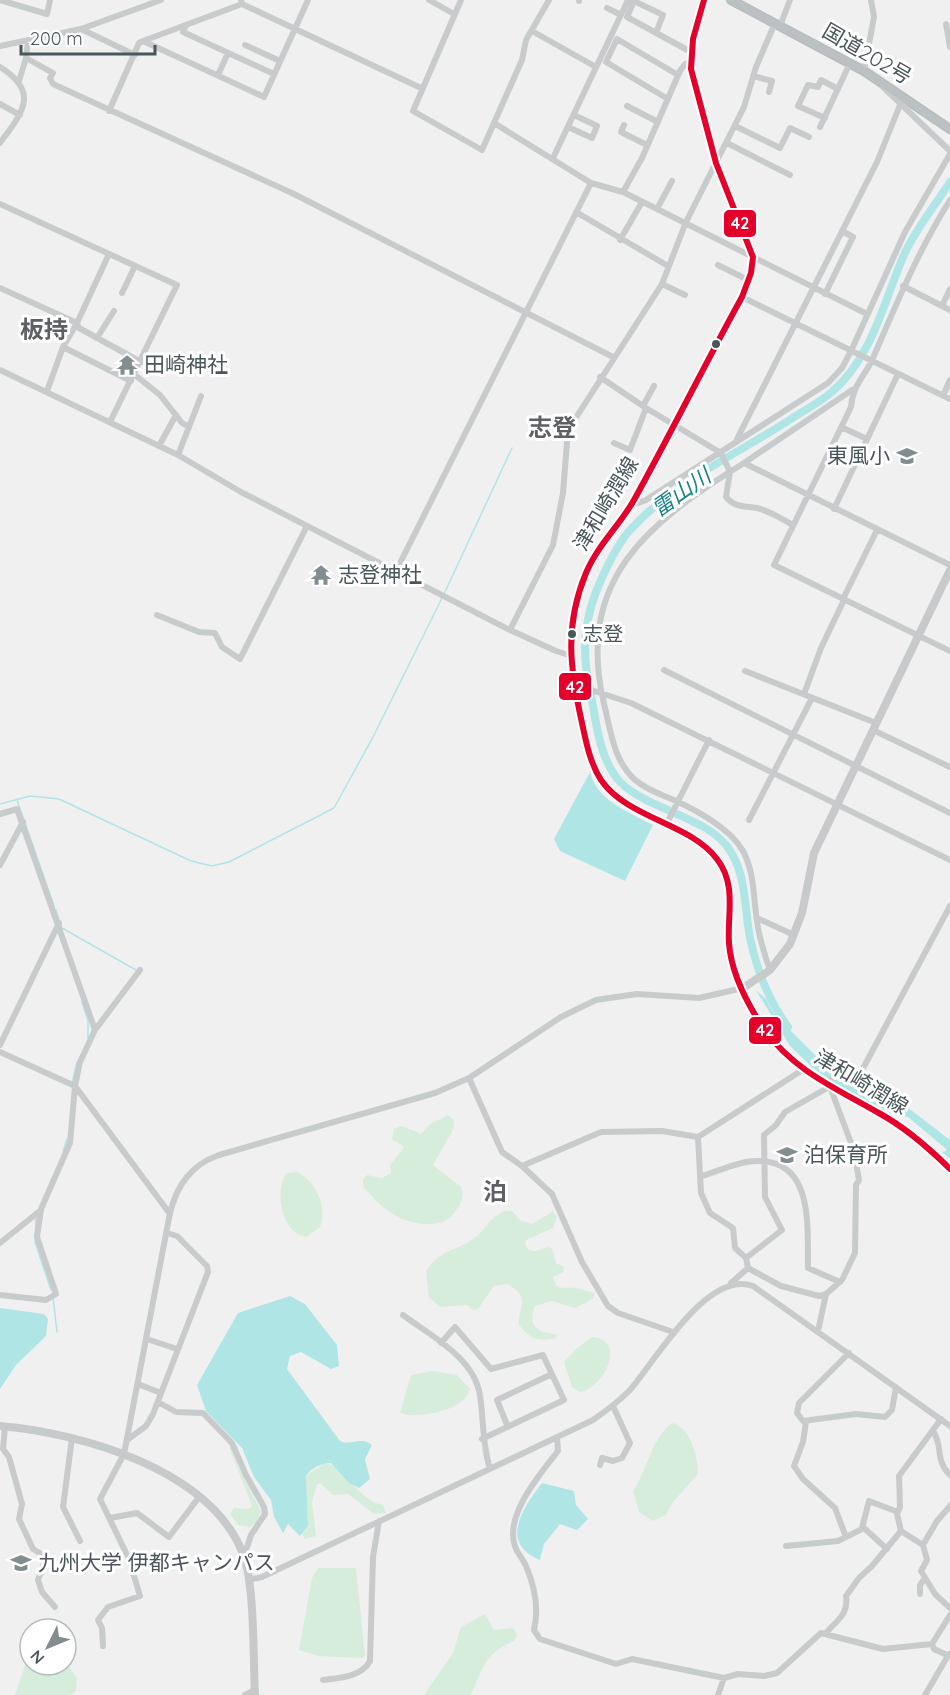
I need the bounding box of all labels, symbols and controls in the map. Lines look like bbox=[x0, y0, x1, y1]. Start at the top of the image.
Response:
street label: 国道202号 bbox=[818, 17, 917, 89]
scale bar bbox=[21, 18, 154, 56]
text: 200 m bbox=[30, 27, 83, 50]
line badge: 42 bbox=[723, 209, 757, 238]
text: 42 bbox=[731, 213, 749, 233]
district label: 板持 bbox=[20, 314, 68, 344]
unlabelled marker bbox=[710, 338, 722, 350]
place label: 田崎神社 bbox=[144, 351, 228, 377]
temple icon: 田崎神社 bbox=[115, 353, 139, 377]
district label: 志登 bbox=[528, 412, 576, 442]
place label: 東風小 bbox=[827, 442, 890, 468]
school or university icon: 東風小 bbox=[895, 444, 919, 468]
street label: 津和崎潤線 bbox=[567, 452, 643, 555]
water label: 雷山川 bbox=[646, 460, 718, 522]
place label: 志登神社 bbox=[338, 561, 422, 587]
temple icon: 志登神社 bbox=[309, 563, 333, 587]
place label: 志登 bbox=[583, 621, 623, 646]
marker: 志登 bbox=[566, 628, 578, 640]
line badge: 42 bbox=[558, 672, 592, 701]
text: 42 bbox=[566, 677, 584, 697]
line badge: 42 bbox=[748, 1016, 782, 1045]
text: 42 bbox=[756, 1020, 774, 1040]
street label: 津和崎潤線 bbox=[810, 1043, 913, 1119]
place label: 泊保育所 bbox=[804, 1141, 888, 1167]
school or university icon: 泊保育所 bbox=[775, 1143, 799, 1167]
district label: 泊 bbox=[483, 1176, 507, 1206]
place label: 九州大学 伊都キャンパス bbox=[38, 1549, 275, 1575]
school or university icon: 九州大学 伊都キャンパス bbox=[9, 1551, 33, 1575]
north arrow bbox=[18, 1617, 78, 1677]
text: N bbox=[26, 1646, 48, 1668]

